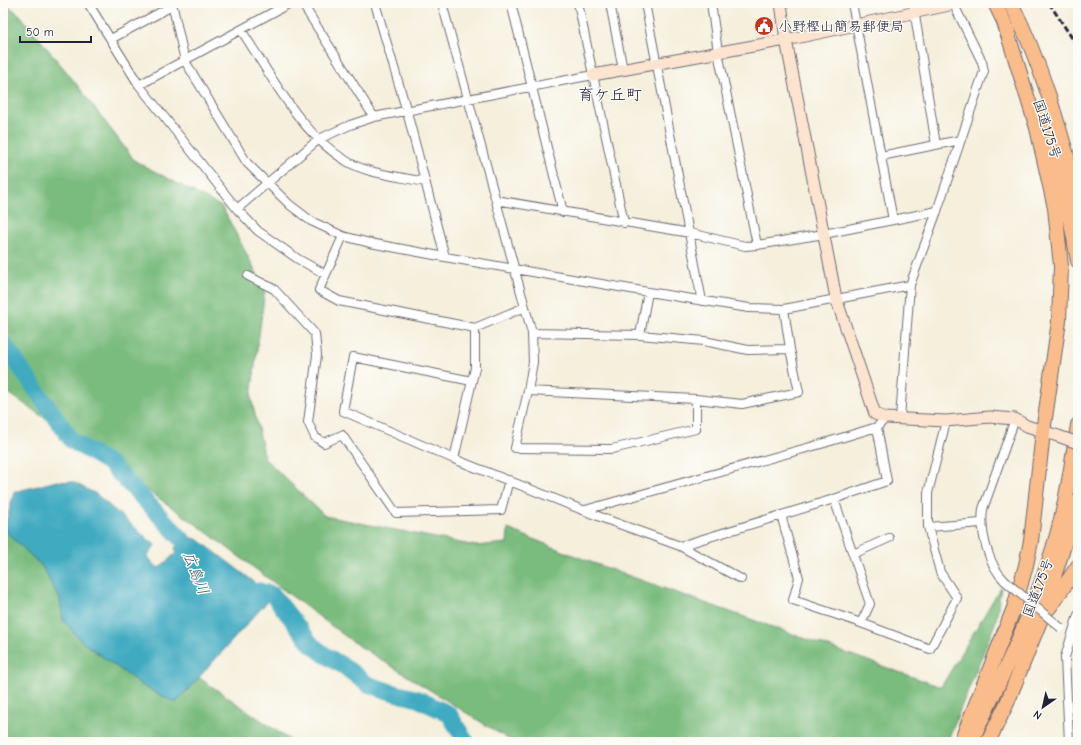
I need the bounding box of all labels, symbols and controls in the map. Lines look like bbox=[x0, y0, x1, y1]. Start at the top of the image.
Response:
public building icon: 小野樫山簡易郵便局 bbox=[753, 15, 775, 37]
scale bar bbox=[20, 18, 91, 44]
place label: 小野樫山簡易郵便局 bbox=[778, 18, 904, 35]
text: 50 m bbox=[26, 25, 54, 39]
district label: 育ケ丘町 bbox=[578, 86, 642, 104]
street label: 国道175号 bbox=[1029, 97, 1065, 161]
water label: 広島川 bbox=[179, 549, 213, 597]
street label: 国道175号 bbox=[1019, 556, 1057, 620]
north arrow bbox=[1023, 687, 1063, 727]
text: N bbox=[1031, 707, 1044, 722]

